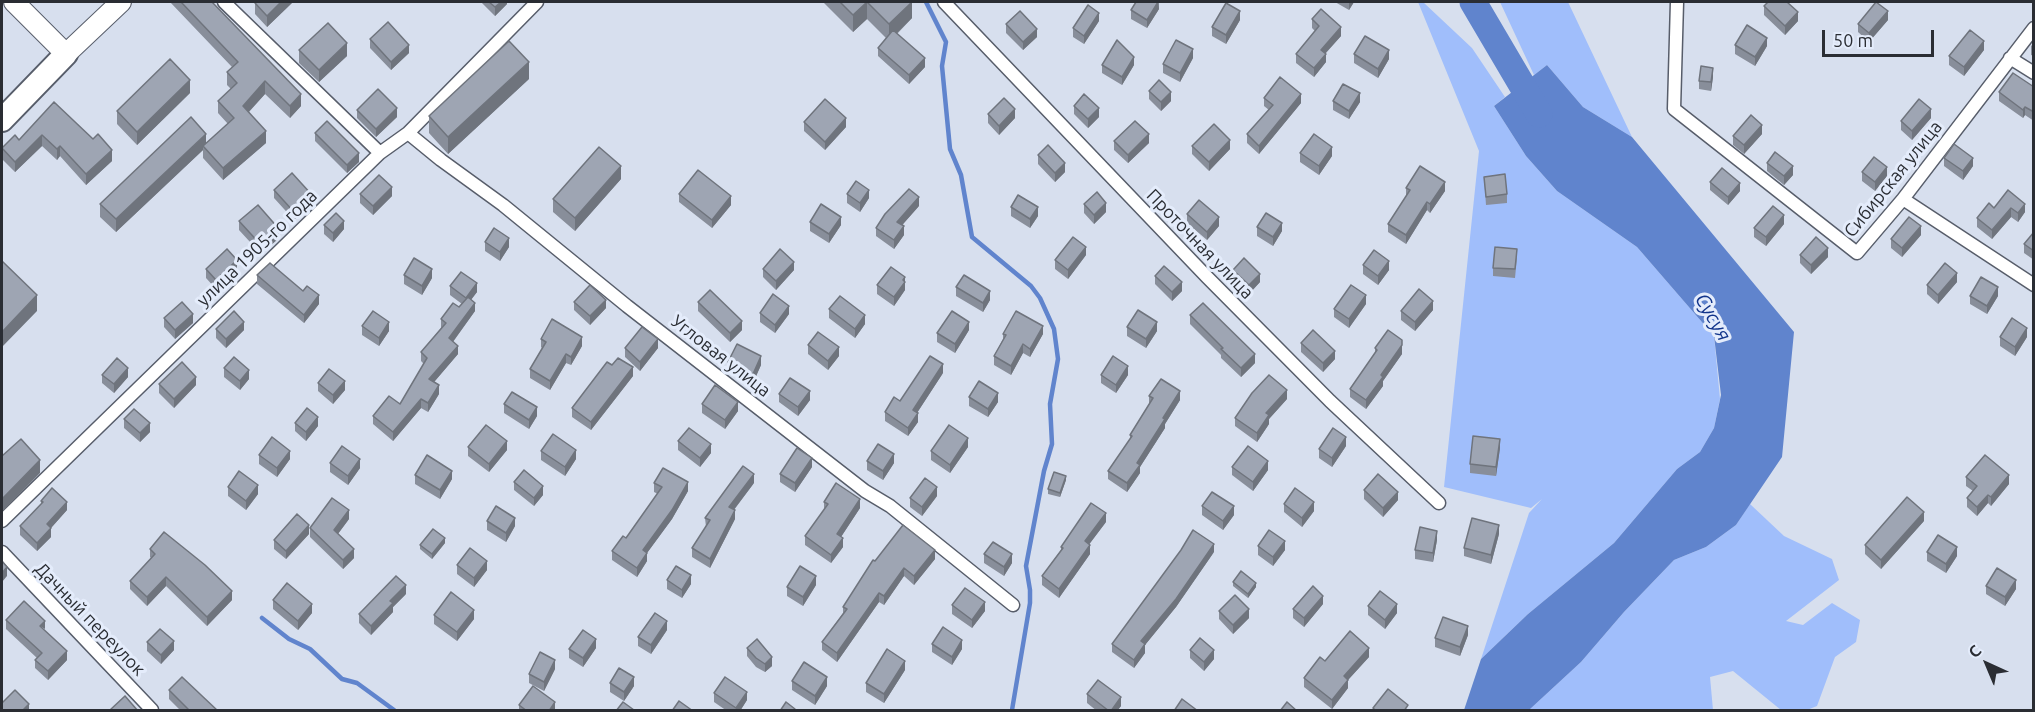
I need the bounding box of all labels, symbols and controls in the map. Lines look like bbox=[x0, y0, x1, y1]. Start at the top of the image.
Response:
scale bar bbox=[1825, 18, 1938, 56]
text: 50 m bbox=[1833, 30, 1873, 50]
street label: Сибирская улица bbox=[1839, 117, 1947, 241]
street label: улица 1905-го года bbox=[192, 185, 322, 311]
street label: Проточная улица bbox=[1142, 185, 1258, 303]
water label: Сусуя bbox=[1690, 289, 1736, 345]
street label: Угловая улица bbox=[667, 311, 775, 401]
street label: Дачный переулок bbox=[30, 558, 150, 680]
north arrow bbox=[1957, 634, 2017, 694]
text: С bbox=[1965, 641, 1984, 661]

